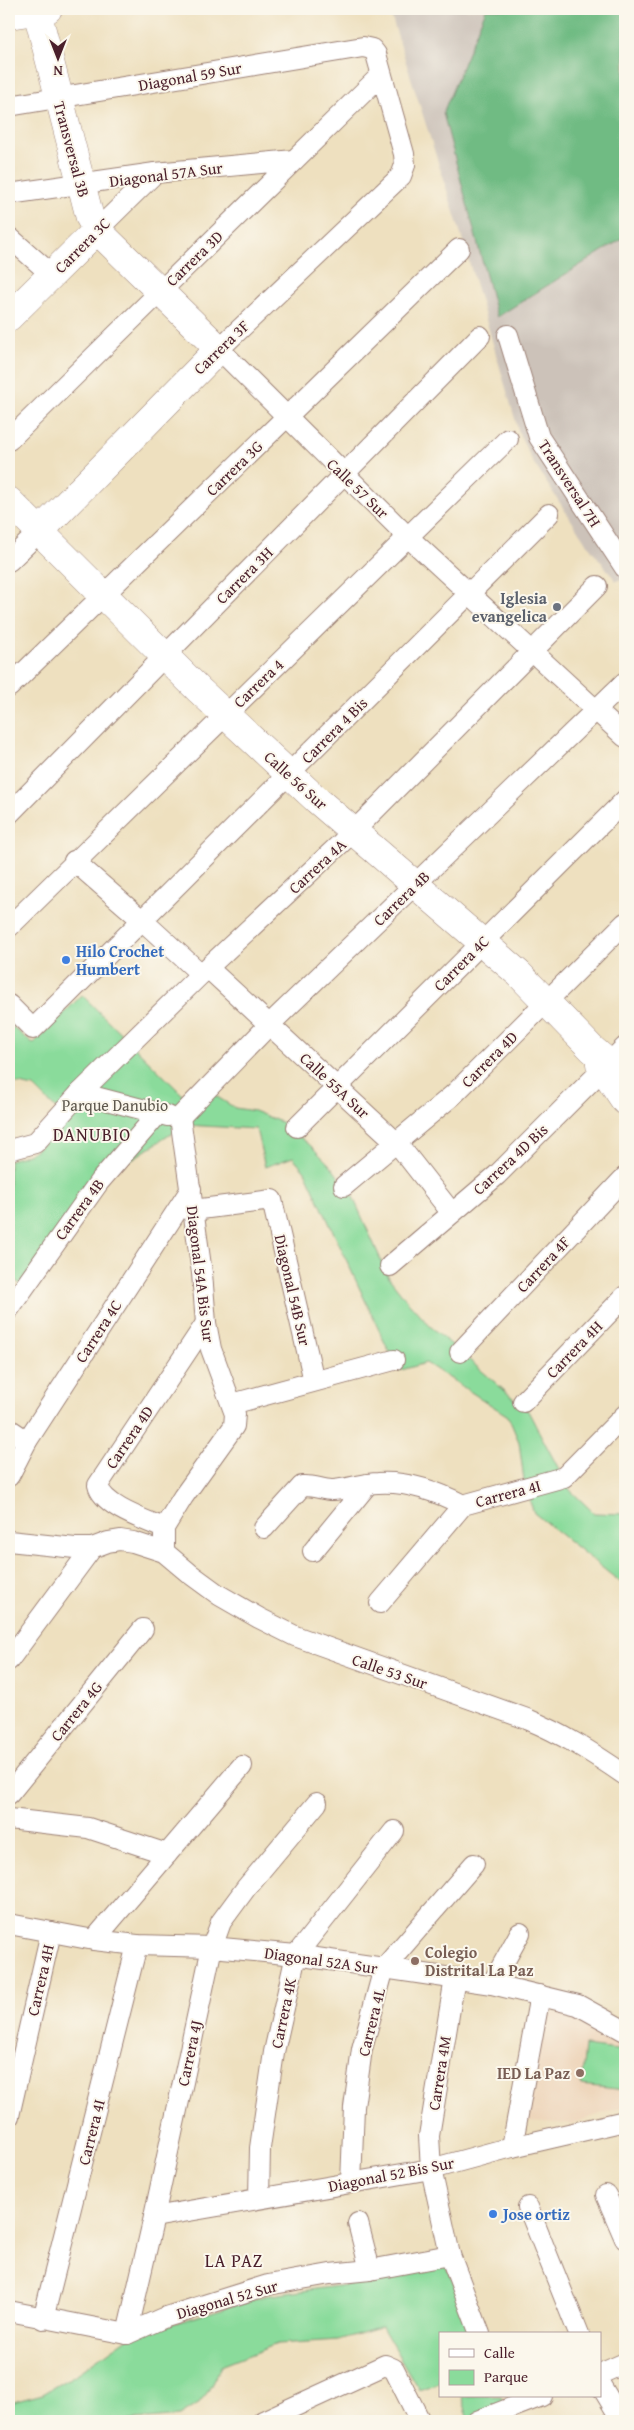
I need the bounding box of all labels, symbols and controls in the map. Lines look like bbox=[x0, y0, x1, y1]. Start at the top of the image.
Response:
north arrow bbox=[32, 32, 82, 82]
street label: Diagonal 59 Sur bbox=[136, 55, 244, 97]
text: N bbox=[53, 61, 63, 81]
street label: Transversal 3B bbox=[48, 98, 96, 200]
street label: Diagonal 57A Sur bbox=[108, 155, 225, 193]
street label: Carrera 3C bbox=[49, 211, 116, 278]
street label: Carrera 3D bbox=[160, 224, 228, 292]
street label: Carrera 3F bbox=[188, 314, 255, 380]
street label: Carrera 3G bbox=[200, 434, 268, 501]
street label: Transversal 7H bbox=[533, 434, 608, 532]
street label: Calle 57 Sur bbox=[322, 452, 395, 524]
street label: Carrera 3H bbox=[210, 541, 278, 609]
place label: Iglesia evangelica bbox=[472, 586, 548, 628]
marker: Iglesia evangelica bbox=[551, 601, 563, 613]
street label: Carrera 4 bbox=[227, 653, 289, 713]
street label: Carrera 4 Bis bbox=[295, 691, 373, 769]
street label: Calle 56 Sur bbox=[259, 745, 333, 815]
street label: Carrera 4A bbox=[283, 833, 352, 899]
street label: Carrera 4B bbox=[367, 865, 435, 931]
street label: Carrera 4C bbox=[428, 929, 495, 996]
place label: Hilo Crochet Humbert bbox=[76, 939, 164, 981]
marker: Hilo Crochet Humbert bbox=[60, 954, 72, 966]
street label: Carrera 4D bbox=[455, 1025, 523, 1093]
street label: Calle 55A Sur bbox=[295, 1046, 376, 1124]
park label: Parque Danubio bbox=[62, 1093, 168, 1117]
street label: Carrera 4D Bis bbox=[467, 1118, 553, 1200]
district label: DANUBIO bbox=[53, 1121, 131, 1148]
street label: Carrera 4B bbox=[48, 1173, 110, 1245]
street label: Diagonal 54A Bis Sur bbox=[181, 1204, 221, 1344]
street label: Carrera 4F bbox=[510, 1230, 576, 1298]
street label: Diagonal 54B Sur bbox=[269, 1232, 318, 1348]
street label: Carrera 4C bbox=[69, 1295, 127, 1367]
street label: Carrera 4H bbox=[540, 1314, 608, 1383]
street label: Carrera 4D bbox=[99, 1400, 159, 1473]
street label: Carrera 4I bbox=[473, 1473, 543, 1513]
street label: Calle 53 Sur bbox=[349, 1647, 431, 1695]
street label: Carrera 4G bbox=[44, 1675, 108, 1746]
street label: Diagonal 52A Sur bbox=[263, 1940, 380, 1980]
place label: Colegio Distrital La Paz bbox=[425, 1940, 534, 1982]
street label: Carrera 4H bbox=[20, 1942, 60, 2018]
marker: Colegio Distrital La Paz bbox=[409, 1955, 421, 1967]
street label: Carrera 4K bbox=[264, 1975, 302, 2050]
street label: Carrera 4L bbox=[351, 1985, 391, 2059]
street label: Carrera 4J bbox=[170, 2018, 208, 2088]
street label: Carrera 4M bbox=[421, 2034, 457, 2112]
place label: IED La Paz bbox=[497, 2061, 570, 2085]
marker: IED La Paz bbox=[574, 2067, 586, 2079]
street label: Carrera 4I bbox=[71, 2097, 111, 2167]
street label: Diagonal 52 Bis Sur bbox=[326, 2150, 456, 2198]
place label: Jose ortiz bbox=[500, 2202, 570, 2226]
marker: Jose ortiz bbox=[487, 2208, 499, 2220]
district label: LA PAZ bbox=[205, 2247, 263, 2274]
street label: Diagonal 52 Sur bbox=[173, 2273, 281, 2325]
legend bbox=[439, 2332, 602, 2398]
text: Calle bbox=[484, 2342, 515, 2363]
text: Parque bbox=[484, 2366, 528, 2387]

